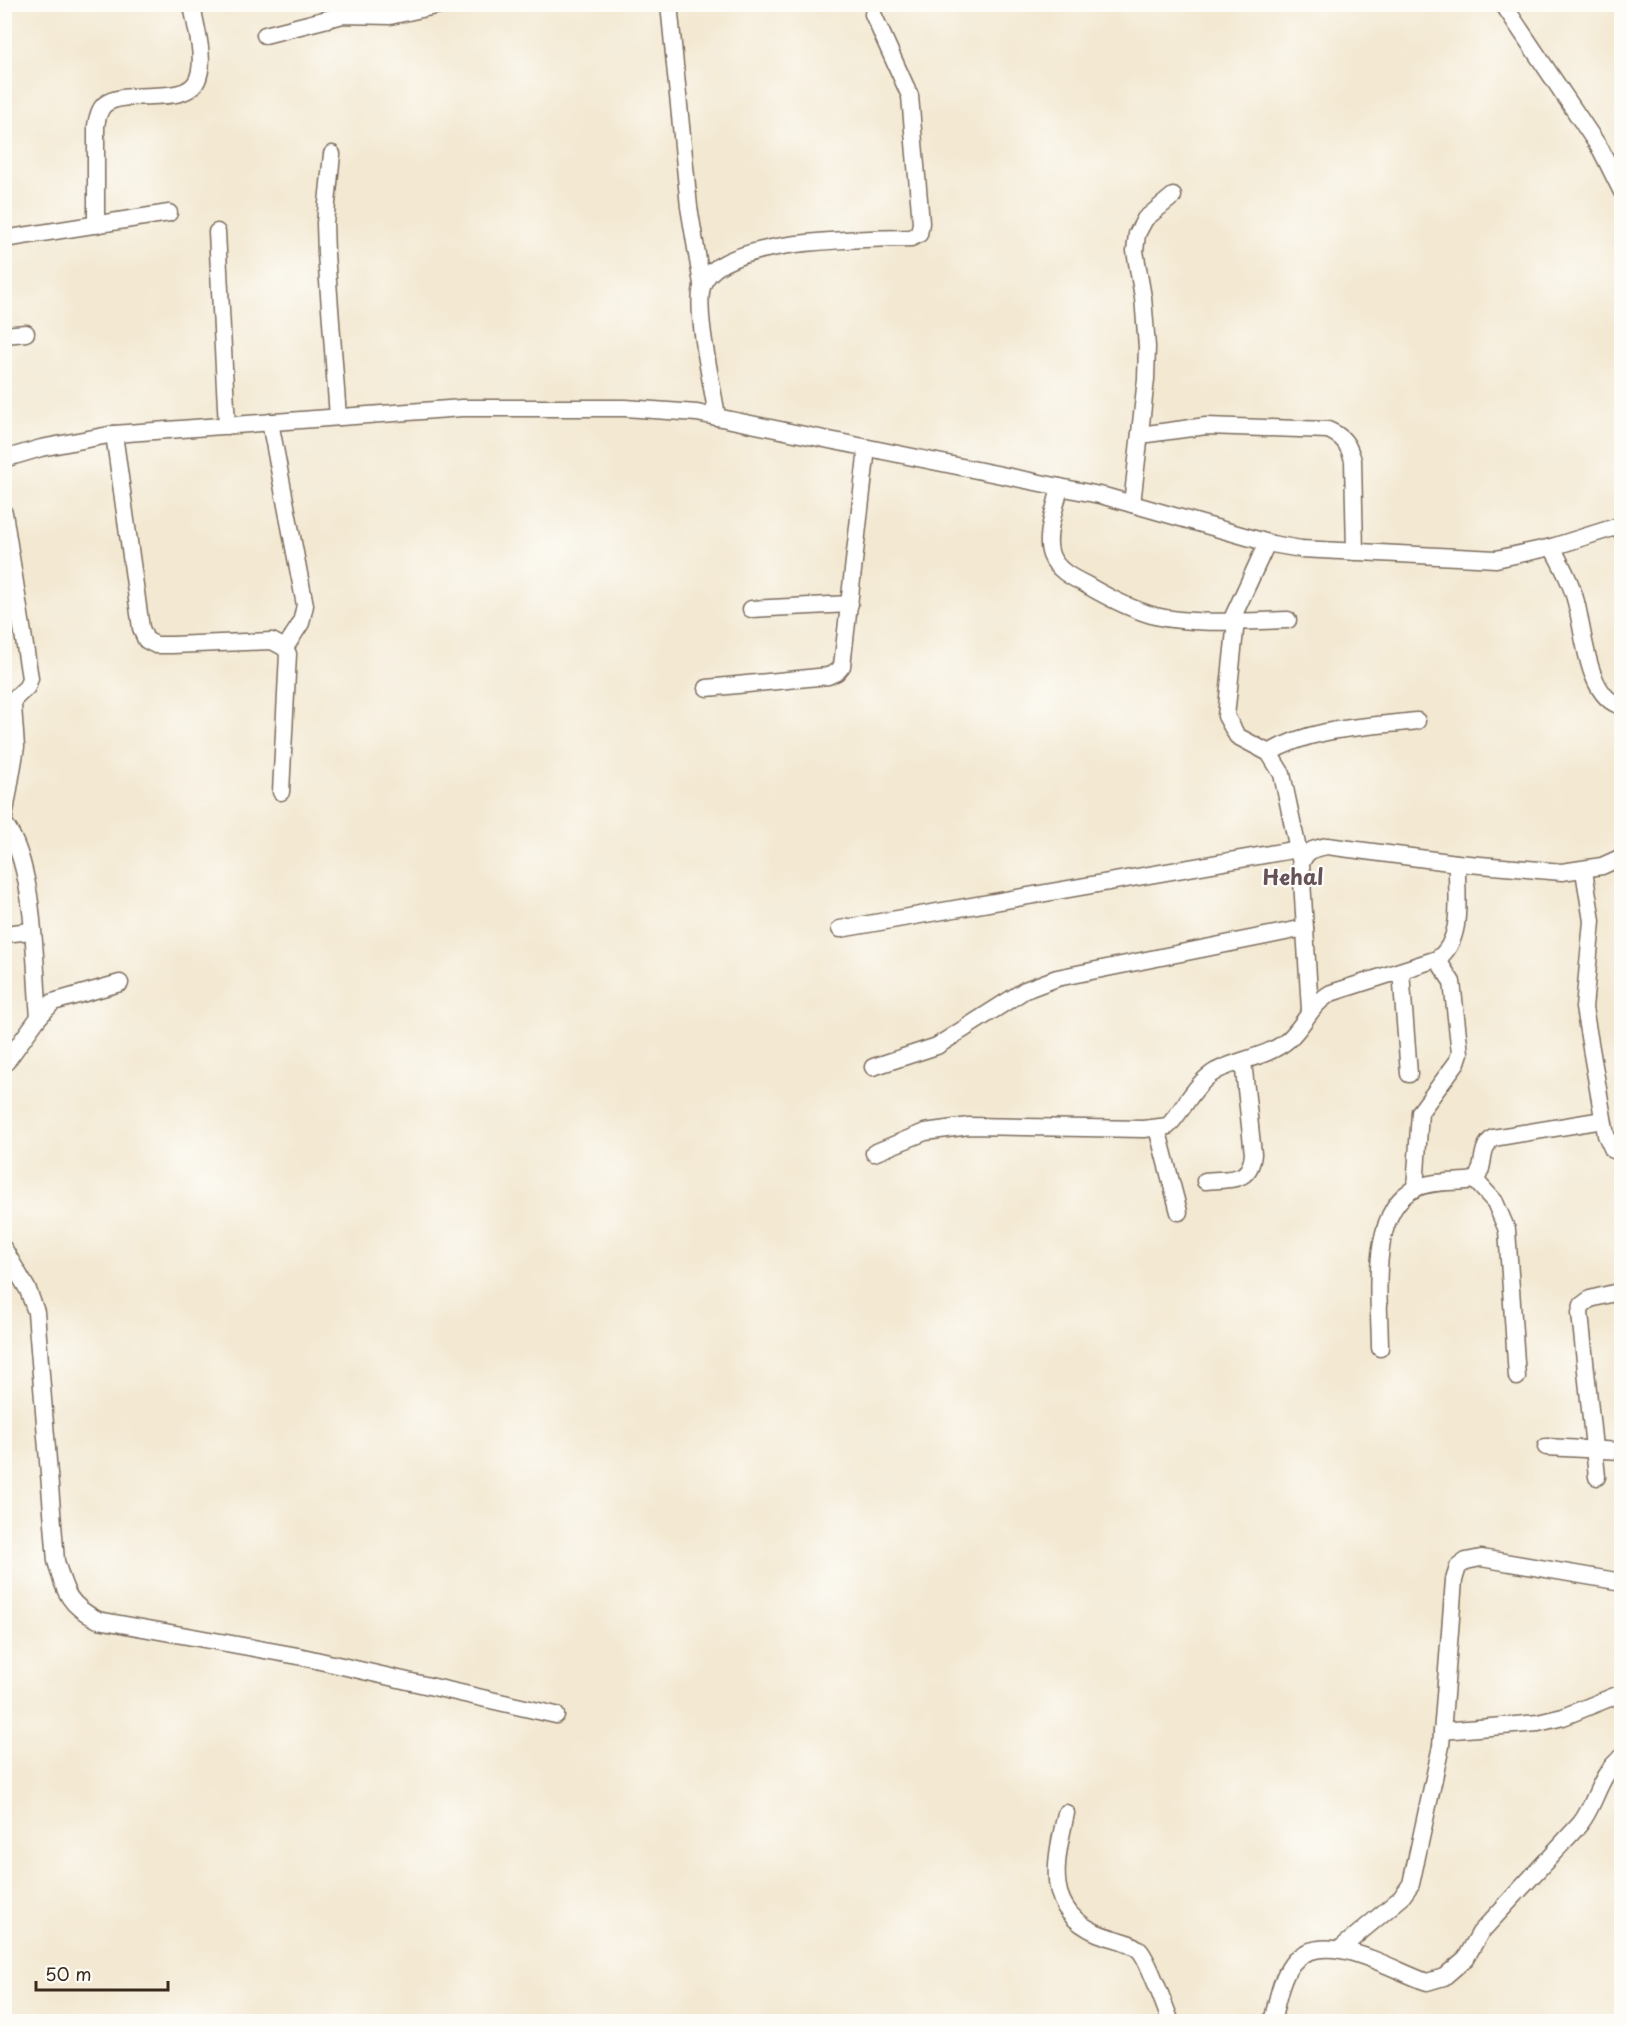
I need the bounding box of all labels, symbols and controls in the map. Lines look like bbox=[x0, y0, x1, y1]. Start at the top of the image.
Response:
district label: Hehal bbox=[1262, 860, 1324, 892]
scale bar bbox=[36, 1954, 168, 1992]
text: 50 m bbox=[45, 1960, 92, 1987]

